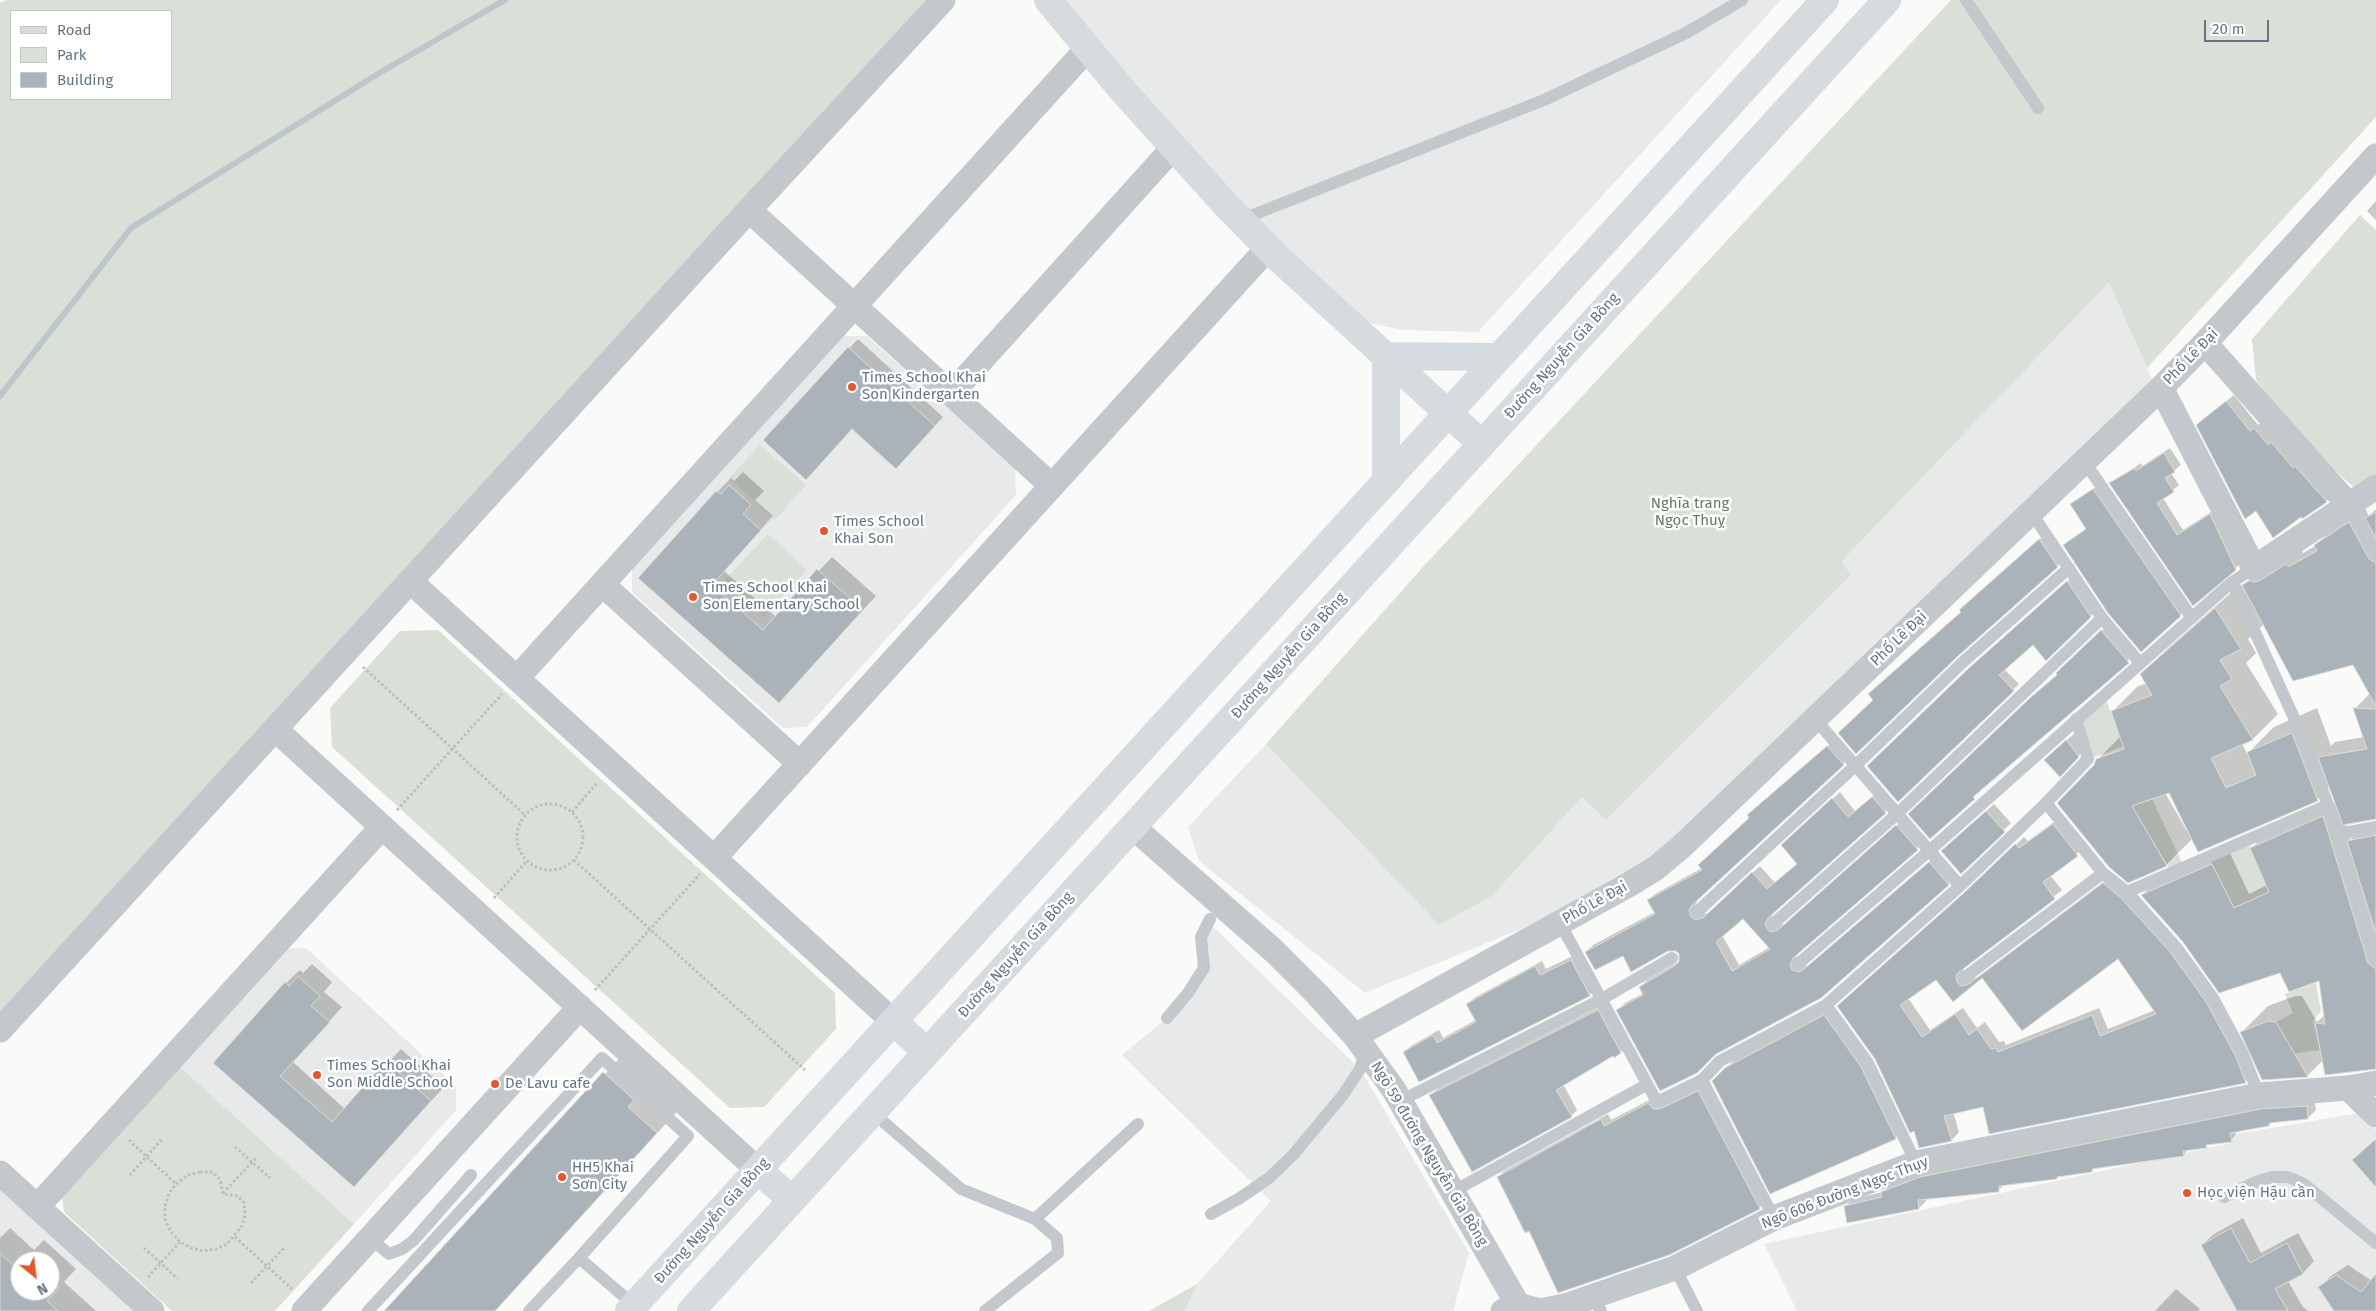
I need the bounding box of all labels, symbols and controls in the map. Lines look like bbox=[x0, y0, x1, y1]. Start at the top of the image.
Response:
legend bbox=[10, 10, 172, 100]
scale bar bbox=[2206, 10, 2271, 42]
text: 20 m bbox=[2212, 20, 2245, 38]
text: Road bbox=[57, 21, 92, 39]
text: Park bbox=[57, 46, 87, 64]
text: Building bbox=[57, 71, 113, 89]
street label: Đường Nguyễn Gia Bồng bbox=[1501, 289, 1623, 423]
street label: Phố Lê Đại bbox=[2160, 325, 2222, 389]
place label: Times School Khai Son Kindergarten bbox=[862, 369, 986, 404]
marker: Times School Khai Son Kindergarten bbox=[846, 381, 858, 393]
park label: Nghĩa trang Ngọc Thuỵ bbox=[1651, 495, 1729, 530]
place label: Times School Khai Son bbox=[834, 513, 924, 548]
marker: Times School Khai Son bbox=[818, 525, 830, 537]
place label: Times School Khai Son Elementary School bbox=[703, 579, 860, 614]
street label: Đường Nguyễn Gia Bồng bbox=[1228, 589, 1350, 723]
marker: Times School Khai Son Elementary School bbox=[687, 591, 699, 603]
street label: Phố Lê Đại bbox=[1867, 608, 1931, 670]
street label: Phố Lê Đại bbox=[1559, 878, 1631, 928]
street label: Đường Nguyễn Gia Bồng bbox=[955, 888, 1077, 1022]
place label: Times School Khai Son Middle School bbox=[327, 1057, 453, 1092]
street label: Ngõ 59 đường Nguyễn Gia Bồng bbox=[1367, 1058, 1491, 1250]
marker: Times School Khai Son Middle School bbox=[311, 1069, 323, 1081]
place label: De Lavu cafe bbox=[505, 1075, 590, 1093]
marker: De Lavu cafe bbox=[489, 1078, 501, 1090]
street label: Ngõ 606 Đường Ngọc Thụy bbox=[1759, 1153, 1931, 1233]
street label: Đường Nguyễn Gia Bồng bbox=[651, 1154, 773, 1288]
place label: HH5 Khai Sơn City bbox=[572, 1159, 634, 1194]
marker: HH5 Khai Sơn City bbox=[556, 1171, 568, 1183]
place label: Học viện Hậu cần bbox=[2197, 1184, 2315, 1202]
marker: Học viện Hậu cần bbox=[2181, 1187, 2193, 1199]
north arrow bbox=[10, 1251, 60, 1301]
text: N bbox=[34, 1279, 50, 1298]

